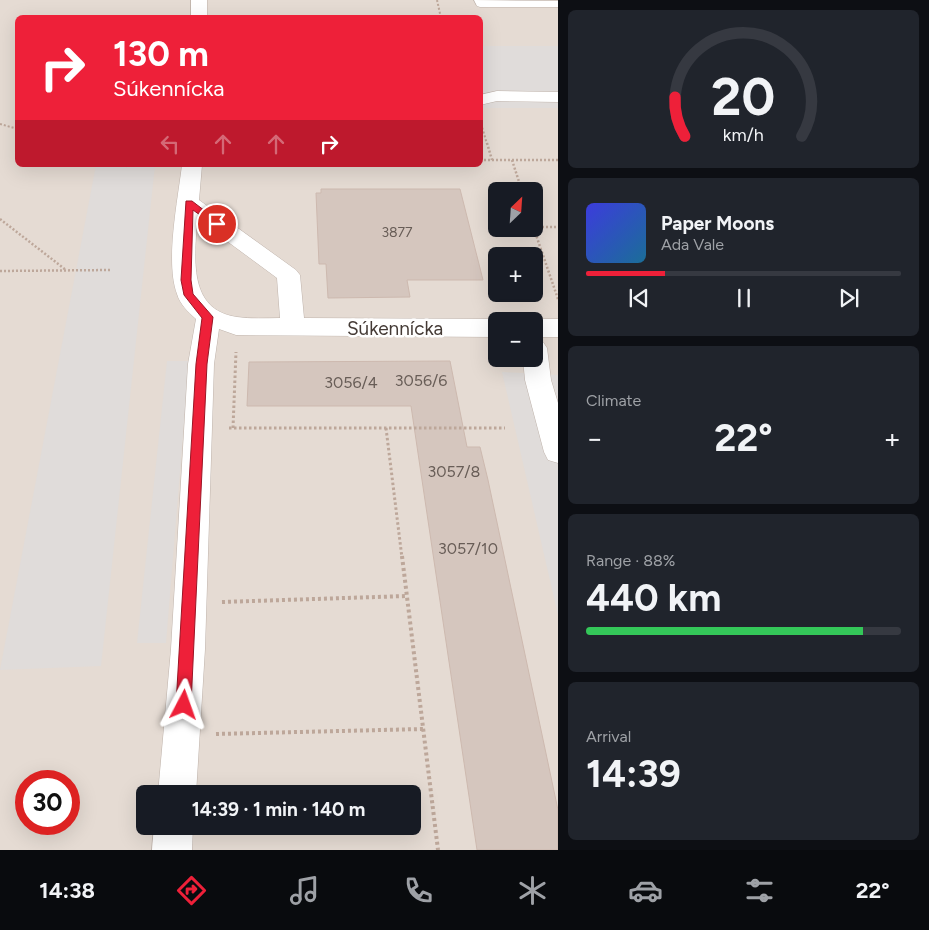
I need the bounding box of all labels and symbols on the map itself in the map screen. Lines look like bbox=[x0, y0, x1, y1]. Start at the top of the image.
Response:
north arrow bbox=[488, 182, 542, 238]
pin bbox=[196, 203, 238, 245]
house number: 3877 bbox=[381, 224, 413, 241]
street label: Súkennícka bbox=[347, 317, 443, 340]
house number: 3056/6 bbox=[395, 371, 447, 390]
house number: 3056/4 bbox=[324, 373, 378, 392]
house number: 3057/8 bbox=[428, 462, 480, 481]
house number: 3057/10 bbox=[438, 539, 498, 558]
position arrow bbox=[157, 678, 209, 730]
speed limit sign: 30 bbox=[15, 770, 80, 835]

